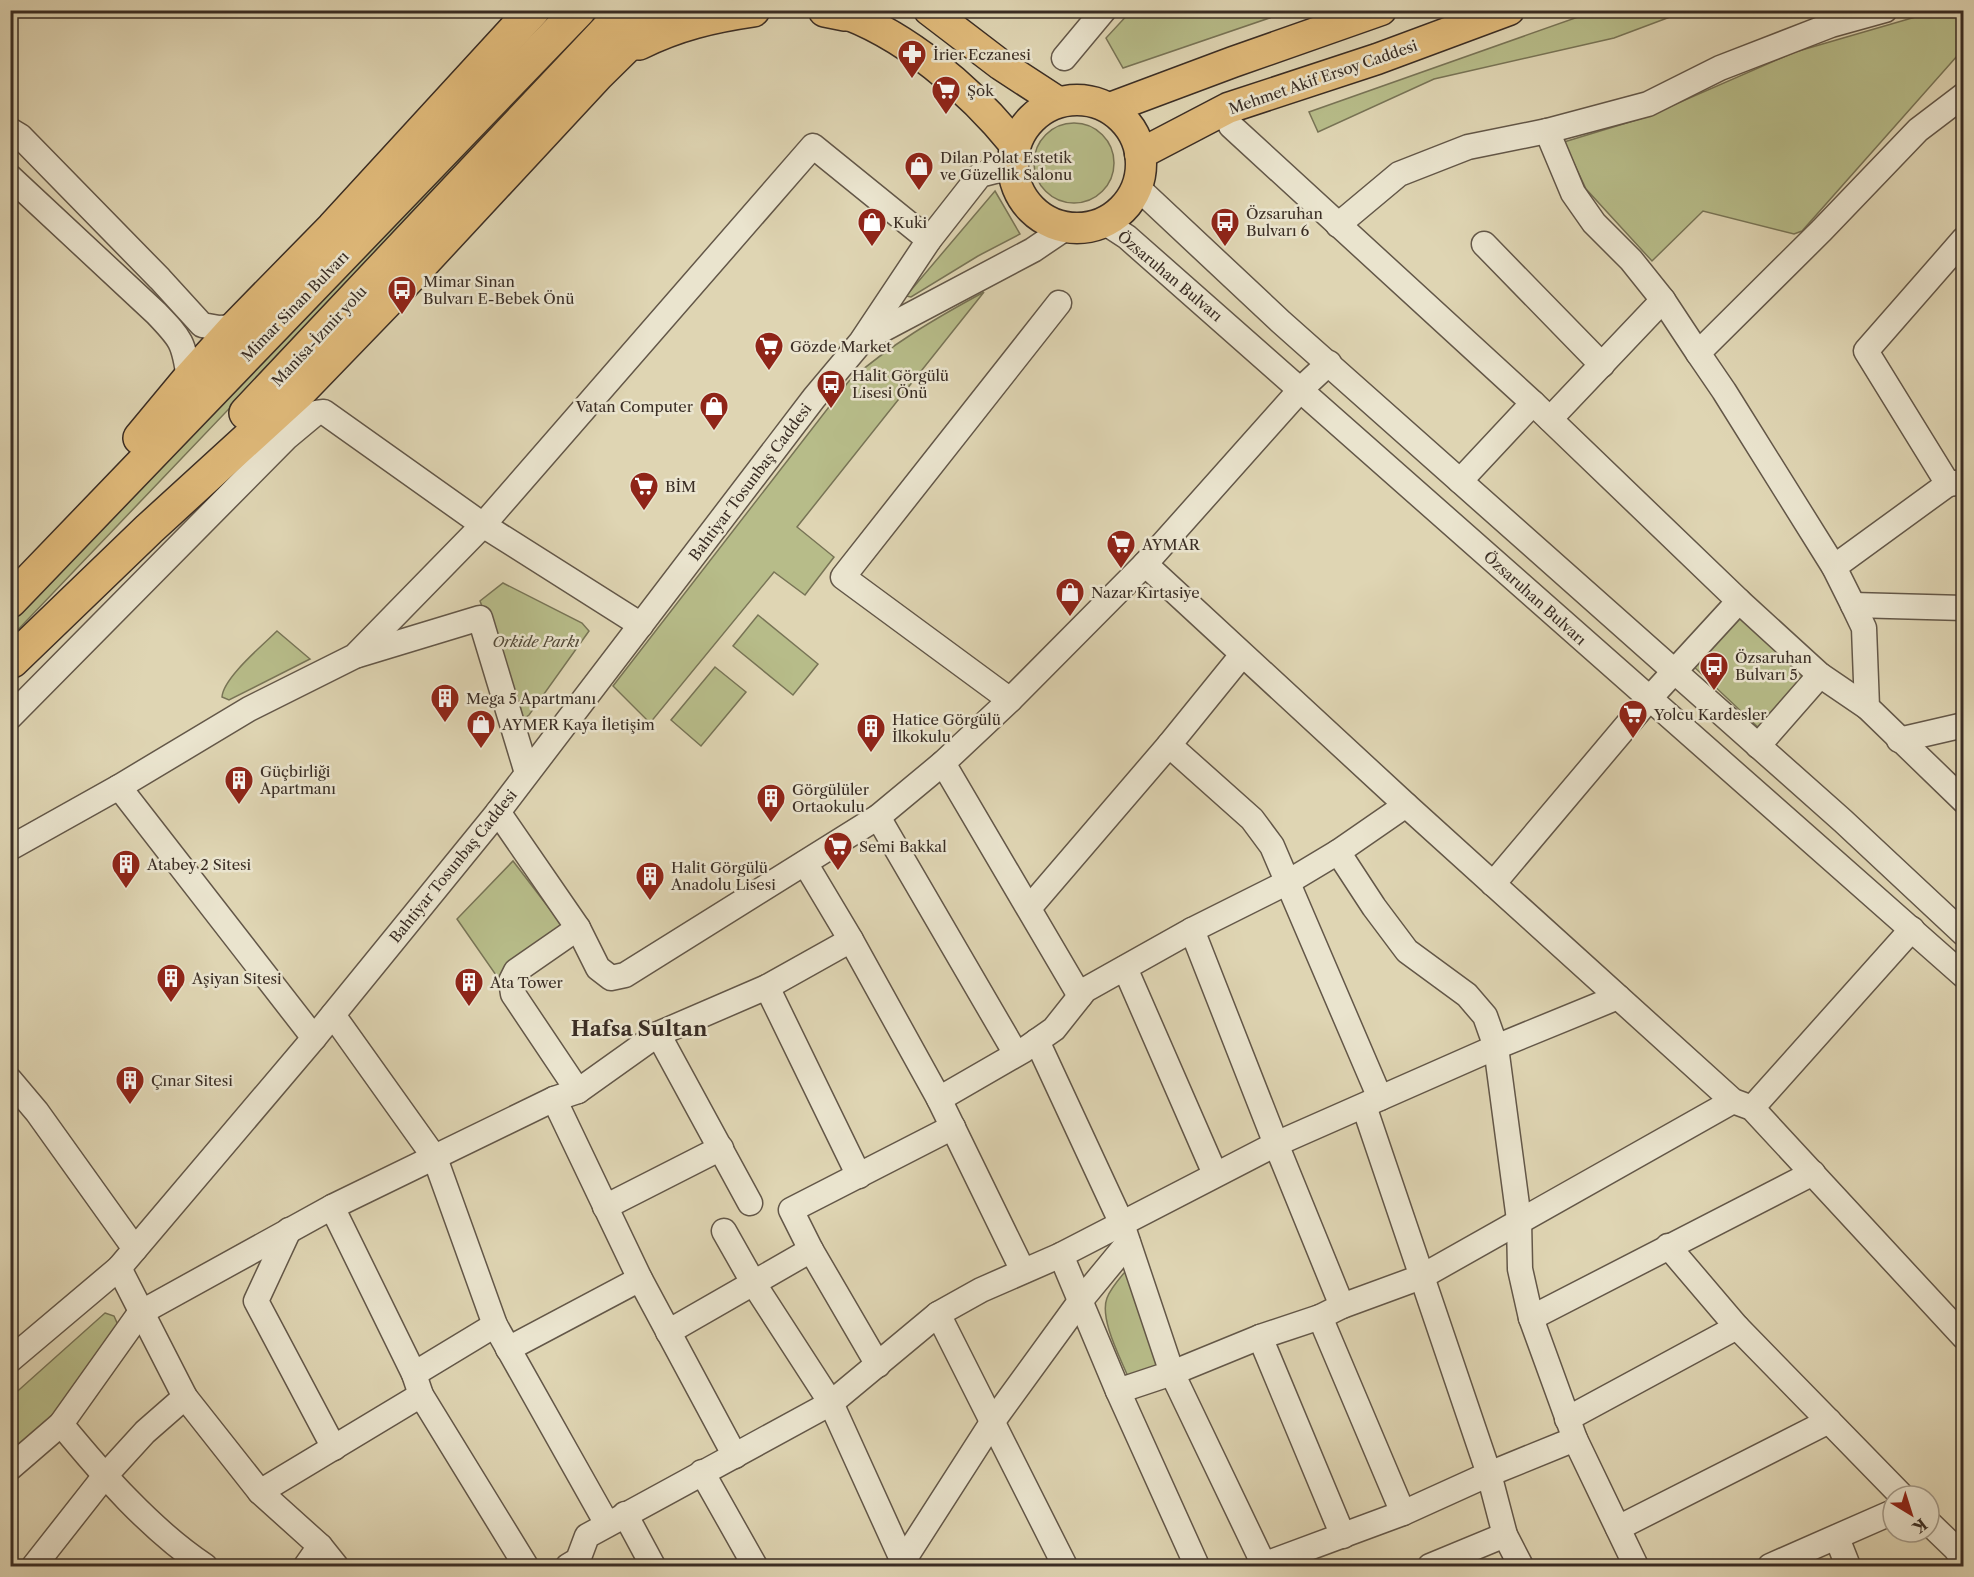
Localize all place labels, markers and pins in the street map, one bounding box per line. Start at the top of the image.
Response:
pharmacy icon: İrier Eczanesi [896,38,928,80]
place label: İrier Eczanesi [933,45,1031,64]
supermarket icon: Şok [930,74,962,116]
place label: Şok [967,81,995,100]
place label: Dilan Polat Estetik ve Güzellik Salonu [939,148,1073,184]
shop icon: Dilan Polat Estetik ve Güzellik Salonu [903,150,935,192]
place label: Özsaruhan Bulvarı 6 [1246,204,1324,240]
shop icon: Kuki [856,206,888,248]
bus stop icon: Özsaruhan Bulvarı 6 [1209,206,1241,248]
place label: Kuki [893,213,928,232]
place label: Mimar Sinan Bulvarı E-Bebek Önü [423,272,574,308]
bus stop icon: Mimar Sinan Bulvarı E-Bebek Önü [386,274,418,316]
supermarket icon: Gözde Market [753,330,785,372]
place label: Gözde Market [790,337,892,356]
place label: Halit Görgülü Lisesi Önü [852,366,949,402]
bus stop icon: Halit Görgülü Lisesi Önü [815,368,847,410]
shop icon: Vatan Computer [698,390,730,432]
place label: Vatan Computer [575,397,694,416]
supermarket icon: BİM [628,470,660,512]
place label: BİM [665,477,696,496]
supermarket icon: AYMAR [1105,528,1137,570]
place label: AYMAR [1141,535,1201,554]
shop icon: Nazar Kırtasiye [1054,576,1086,618]
place label: Nazar Kırtasiye [1091,583,1200,602]
place label: Özsaruhan Bulvarı 5 [1735,648,1813,684]
bus stop icon: Özsaruhan Bulvarı 5 [1698,650,1730,692]
building icon: Mega 5 Apartmanı [429,682,461,724]
place label: Mega 5 Apartmanı [466,689,596,708]
supermarket icon: Yolcu Kardesler [1617,698,1649,740]
place label: Yolcu Kardesler [1653,705,1767,724]
shop icon: AYMER Kaya İletişim [465,708,497,750]
place label: Hatice Görgülü İlkokulu [892,710,1001,746]
building icon: Hatice Görgülü İlkokulu [855,712,887,754]
place label: AYMER Kaya İletişim [501,715,655,734]
place label: Güçbirliği Apartmanı [259,762,336,798]
building icon: Güçbirliği Apartmanı [223,764,255,806]
place label: Görgülüler Ortaokulu [792,780,870,816]
building icon: Görgülüler Ortaokulu [755,782,787,824]
supermarket icon: Semi Bakkal [822,830,854,872]
place label: Semi Bakkal [859,837,947,856]
building icon: Atabey 2 Sitesi [110,848,142,890]
place label: Atabey 2 Sitesi [146,855,252,874]
place label: Halit Görgülü Anadolu Lisesi [670,858,776,894]
building icon: Halit Görgülü Anadolu Lisesi [634,860,666,902]
building icon: Aşiyan Sitesi [155,962,187,1004]
building icon: Ata Tower [453,966,485,1008]
place label: Aşiyan Sitesi [191,969,282,988]
place label: Ata Tower [489,973,564,992]
building icon: Çınar Sitesi [114,1064,146,1106]
place label: Çınar Sitesi [151,1071,233,1090]

